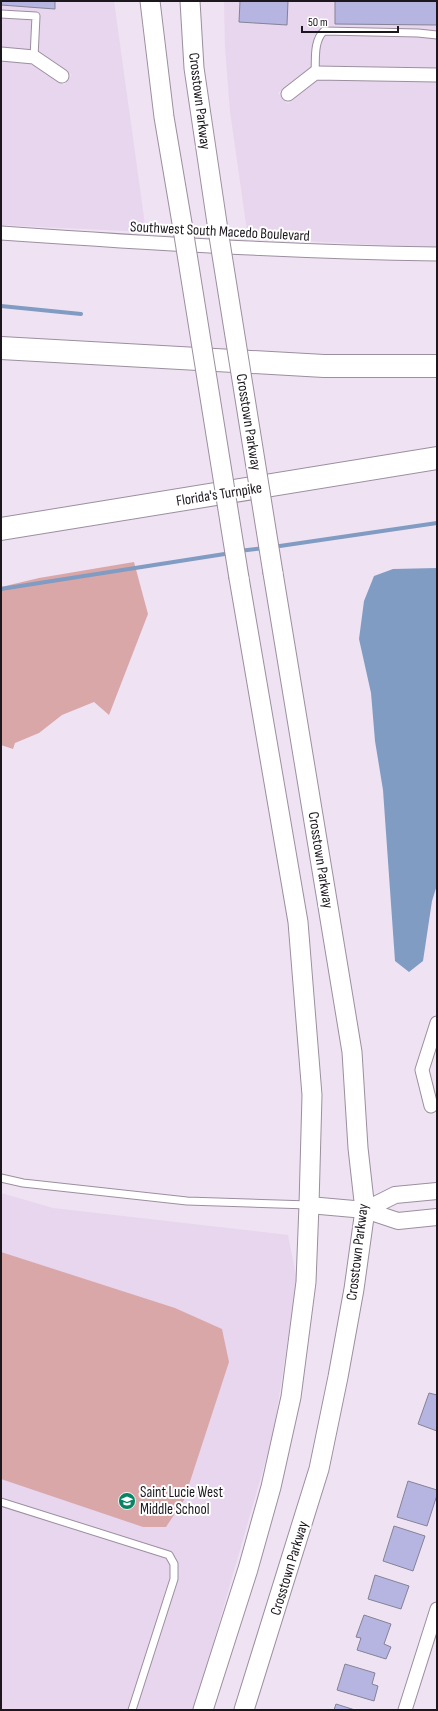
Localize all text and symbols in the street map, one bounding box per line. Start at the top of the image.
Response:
scale bar [302,8,398,34]
text: 50 m [308,15,328,30]
street label: Crosstown Parkway [184,51,215,151]
street label: Southwest South Macedo Boulevard [130,217,310,246]
street label: Crosstown Parkway [231,372,266,472]
street label: Florida's Turnpike [175,478,263,511]
street label: Crosstown Parkway [303,810,338,910]
street label: Crosstown Parkway [342,1202,373,1302]
place label: Saint Lucie West Middle School [140,1483,223,1519]
school or university icon: Saint Lucie West Middle School [117,1491,137,1511]
street label: Crosstown Parkway [266,1518,313,1618]

